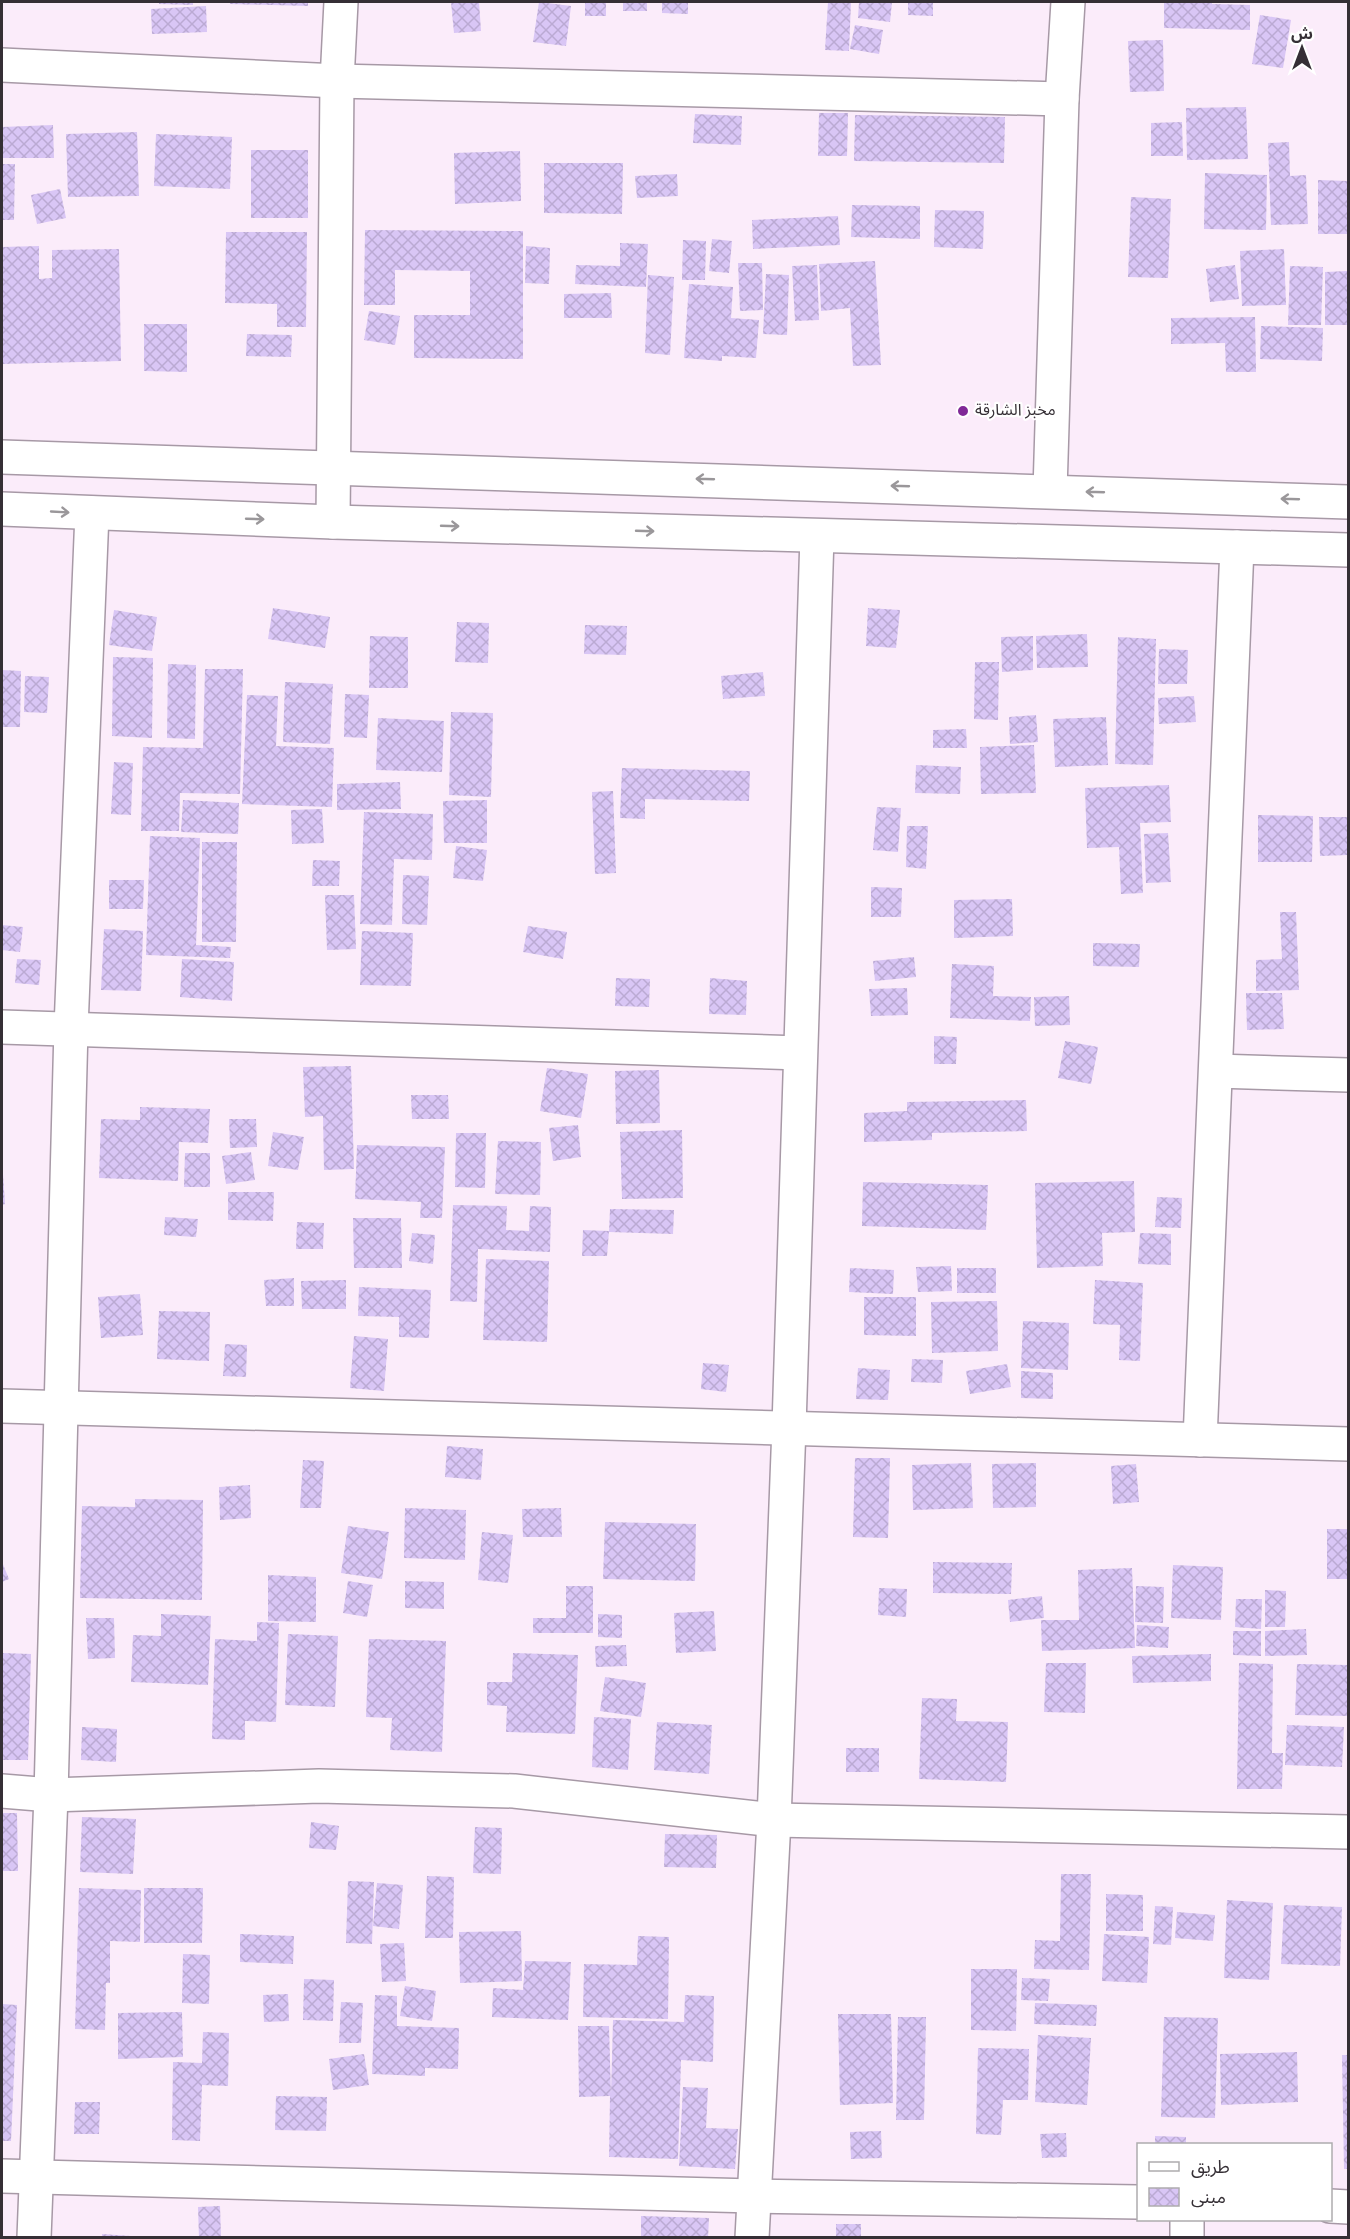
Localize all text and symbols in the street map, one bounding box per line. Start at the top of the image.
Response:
north arrow [1272,18,1332,78]
text: ش [1291,25,1313,45]
place label: مخبز الشارقة [975,401,1056,421]
marker: مخبز الشارقة [956,404,970,418]
one-way arrow [696,473,716,484]
one-way arrow [891,480,911,491]
one-way arrow [1086,487,1106,498]
one-way arrow [1281,494,1301,505]
one-way arrow [49,506,69,517]
one-way arrow [244,514,264,525]
one-way arrow [439,520,459,531]
one-way arrow [634,525,654,537]
legend [1137,2143,1332,2221]
text: طريق [1191,2157,1230,2180]
text: مبنى [1191,2187,1226,2210]

